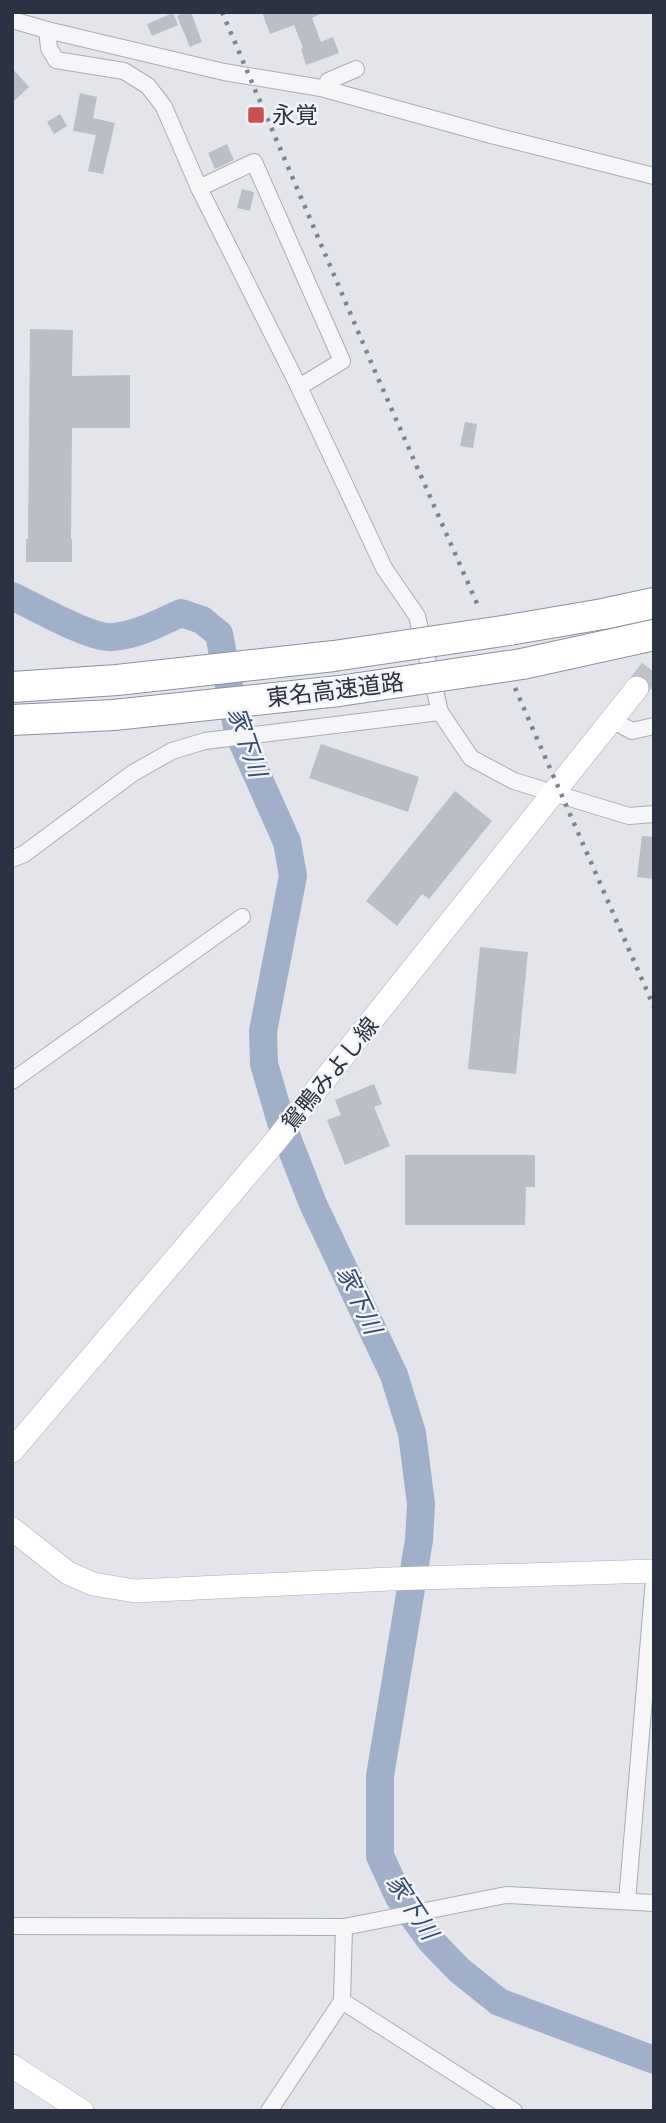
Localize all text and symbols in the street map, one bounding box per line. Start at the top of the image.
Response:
place label: 永覚 [272,100,318,128]
marker: 永覚 [246,105,266,125]
street label: 東名高速道路 [265,667,405,711]
water label: 家下川 [223,703,275,783]
street label: 鴛鴨みよし線 [275,1011,384,1136]
water label: 家下川 [332,1261,390,1341]
water label: 家下川 [381,1868,447,1947]

